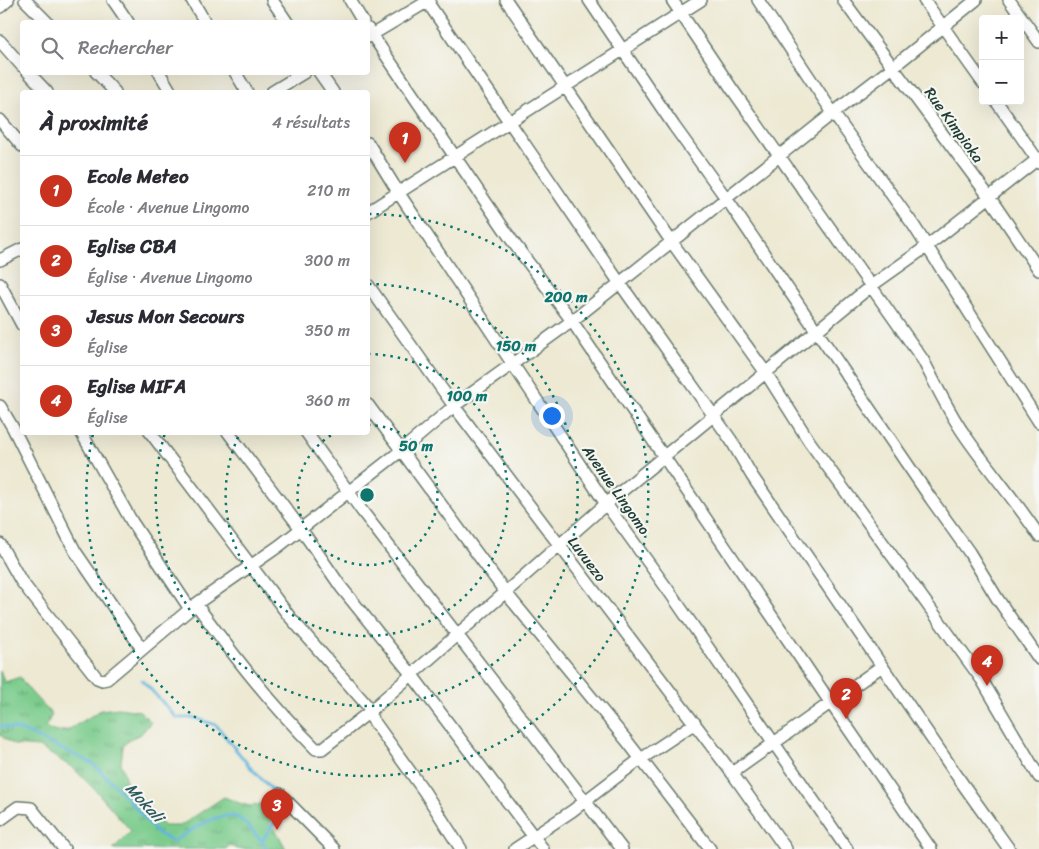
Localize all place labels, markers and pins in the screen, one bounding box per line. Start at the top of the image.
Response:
pin: 1 [389,122,421,163]
centre of rings [358,486,376,504]
pin: 4 [971,645,1003,686]
pin: 2 [830,678,862,719]
pin: 3 [261,789,293,830]

